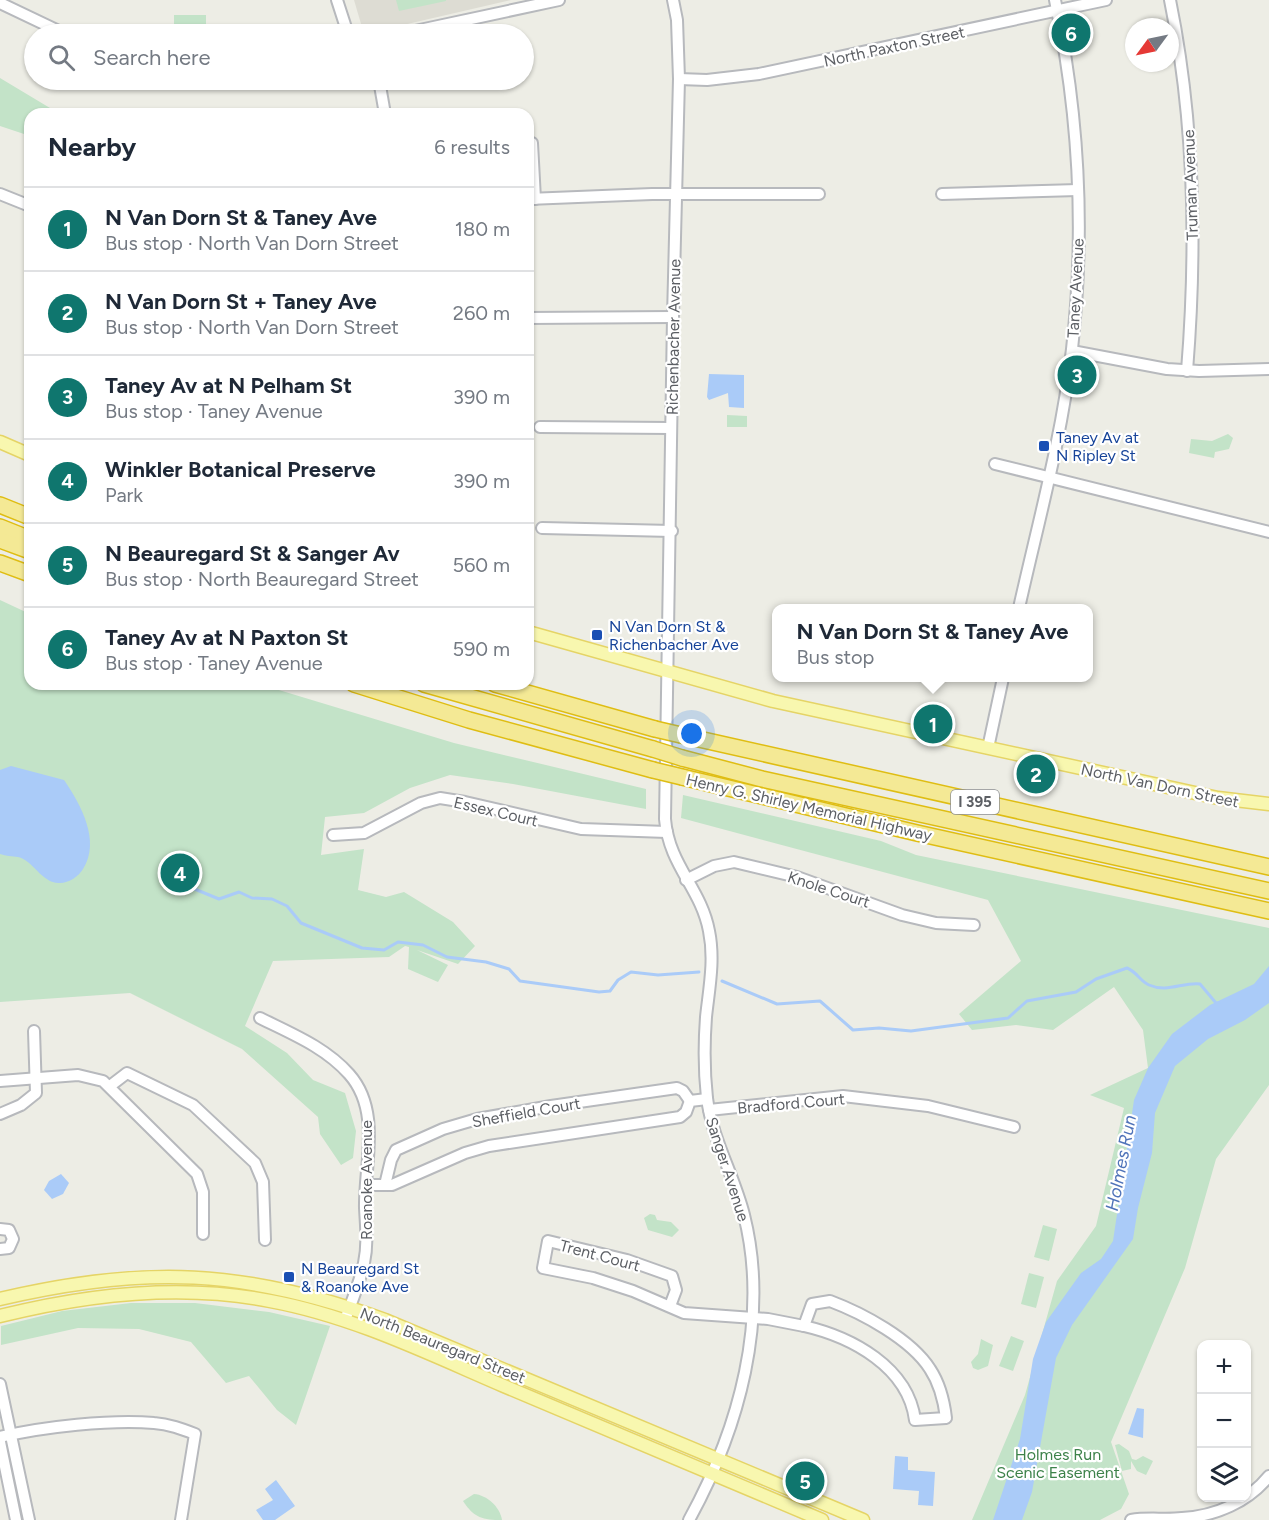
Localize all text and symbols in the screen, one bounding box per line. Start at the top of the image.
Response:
pin: 6 [1052,10,1090,56]
north arrow [1125,18,1179,72]
street label: North Paxton Street [822,22,966,71]
search box [24,24,534,90]
icon: search [45,41,78,74]
text: Search here [93,44,211,71]
street label: Truman Avenue [1179,129,1202,241]
text: Nearby [48,131,136,163]
text: 6 results [434,135,510,159]
text: N Van Dorn St & Taney Ave [105,204,377,231]
text: 1 [63,217,72,241]
text: 180 m [455,217,510,241]
text: Bus stop · North Van Dorn Street [105,231,399,255]
street label: Taney Avenue [1063,237,1088,338]
street label: Richenbacher Avenue [663,258,684,415]
text: N Van Dorn St + Taney Ave [105,288,377,315]
text: 2 [62,301,73,325]
text: 260 m [453,301,510,325]
text: Bus stop · North Van Dorn Street [105,315,399,339]
pin: 3 [1058,352,1096,398]
text: Taney Av at N Pelham St [105,372,352,399]
text: 3 [62,385,73,409]
text: 390 m [453,385,510,409]
text: Bus stop · Taney Avenue [105,399,323,423]
place label: Taney Av at N Ripley St [1056,428,1139,465]
marker: Taney Av at N Ripley St [1037,439,1051,453]
text: Winkler Botanical Preserve [105,456,376,483]
text: 4 [61,469,74,493]
text: 390 m [453,469,510,493]
text: Park [105,483,143,507]
text: N Beauregard St & Sanger Av [105,540,400,567]
text: 5 [62,553,73,577]
text: 560 m [452,553,510,577]
text: Bus stop · North Beauregard Street [105,567,419,591]
popup [772,604,1093,682]
place label: N Van Dorn St & Richenbacher Ave [609,617,739,654]
text: N Van Dorn St & Taney Ave [797,618,1068,645]
text: Taney Av at N Paxton St [105,624,348,651]
marker: N Van Dorn St & Richenbacher Ave [590,628,604,642]
text: 6 [62,637,73,661]
text: 590 m [452,637,510,661]
text: Bus stop [797,645,874,669]
text: Bus stop · Taney Avenue [105,651,323,675]
pin: 1 [914,702,952,746]
your location [677,719,706,748]
pin: 2 [1016,752,1056,796]
street label: North Van Dorn Street [1079,759,1241,812]
street label: Henry G. Shirley Memorial Highway [684,770,934,845]
road number: I 395 [951,790,999,814]
street label: Essex Court [452,793,540,830]
pin: 4 [160,850,200,896]
street label: Knole Court [785,867,872,912]
street label: Bradford Court [737,1089,846,1118]
street label: Sheffield Court [470,1094,582,1131]
water label: Holmes Run [1101,1113,1141,1213]
street label: Sanger Avenue [702,1115,753,1224]
street label: Roanoke Avenue [357,1120,376,1240]
street label: Trent Court [558,1236,642,1275]
place label: N Beauregard St & Roanoke Ave [301,1259,419,1296]
marker: N Beauregard St & Roanoke Ave [282,1270,296,1284]
street label: North Beauregard Street [357,1304,528,1387]
map controls [1197,1340,1251,1502]
button: + [1197,1340,1251,1394]
button: − [1197,1394,1251,1448]
park label: Holmes Run Scenic Easement [996,1445,1120,1482]
button: layers [1197,1448,1251,1502]
pin: 5 [786,1458,824,1504]

